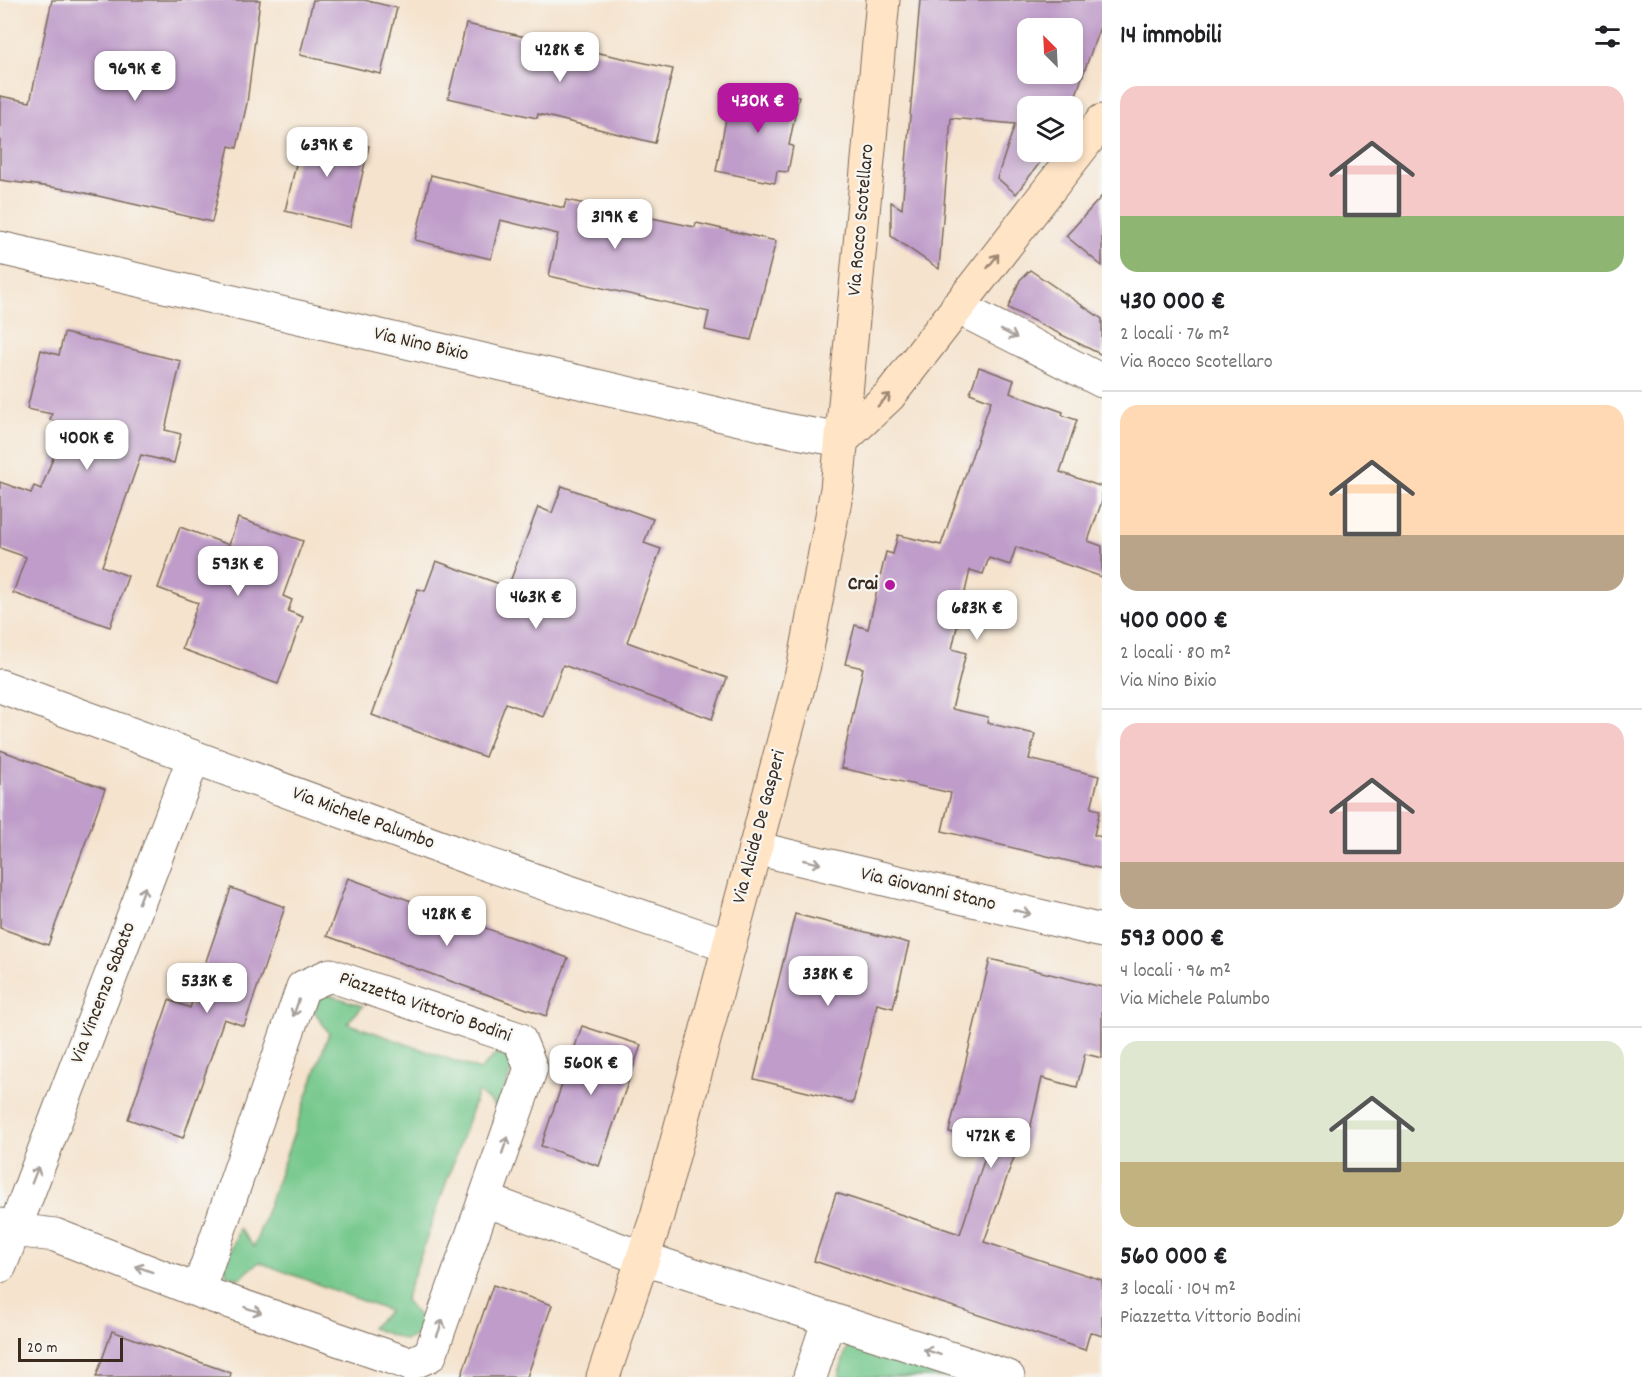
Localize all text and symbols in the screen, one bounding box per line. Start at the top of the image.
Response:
north arrow [1017,18,1083,84]
map controls [1017,18,1083,162]
text: 14 immobili [1120,18,1221,55]
icon: filters [1591,20,1624,53]
pin: 428K € [511,32,609,83]
text: 428K € [535,37,585,65]
pin: 969K € [86,51,184,102]
text: 969K € [108,56,162,84]
pin: 430K € [709,83,807,134]
text: 430K € [731,88,785,116]
button: layers [1017,96,1083,162]
icon: home [1318,125,1426,233]
pin: 639K € [278,127,376,178]
text: 639K € [301,132,353,160]
street label: Via Rocco Scotellaro [841,143,883,297]
pin: 319K € [566,199,664,250]
text: 319K € [591,204,639,232]
one-way arrow [986,253,999,269]
text: 430 000 € [1120,284,1225,321]
street label: Via Nino Bixio [371,320,471,370]
text: 2 locali · 76 m² [1120,321,1230,349]
one-way arrow [1000,328,1018,340]
text: Via Rocco Scotellaro [1120,349,1273,377]
one-way arrow [877,392,892,407]
pin: 400K € [38,420,136,471]
text: 400K € [59,425,115,453]
icon: home [1318,444,1426,552]
pin: 593K € [189,546,287,597]
text: 593K € [212,551,264,579]
place label: Crai [848,571,878,599]
marker: Crai [883,578,897,592]
pin: 463K € [487,579,585,630]
text: 463K € [510,584,562,612]
pin: 683K € [928,590,1026,641]
text: 683K € [951,595,1003,623]
text: 400 000 € [1120,603,1228,640]
text: 2 locali · 80 m² [1120,640,1231,668]
text: Via Nino Bixio [1120,668,1217,696]
street label: Via Alcide De Gasperi [726,747,794,907]
icon: home [1318,762,1426,870]
street label: Via Michele Palumbo [288,780,438,858]
one-way arrow [802,856,821,868]
street label: Via Giovanni Stano [858,861,999,919]
one-way arrow [137,886,148,905]
pin: 428K € [398,896,496,947]
text: 428K € [422,901,472,929]
one-way arrow [1012,906,1031,918]
street label: Via Vincenzo Sabato [64,918,144,1068]
text: 593 000 € [1120,921,1224,958]
pin: 338K € [779,956,877,1007]
text: 4 locali · 96 m² [1120,958,1231,986]
text: 338K € [803,961,853,989]
pin: 533K € [158,963,256,1014]
street label: Piazzetta Vittorio Bodini [335,965,515,1051]
text: 533K € [181,968,233,996]
text: Via Michele Palumbo [1120,986,1270,1014]
one-way arrow [290,998,301,1017]
pin: 560K € [542,1045,640,1096]
text: 560K € [564,1050,618,1078]
icon: home [1318,1080,1426,1188]
pin: 472K € [942,1118,1040,1169]
text: 472K € [966,1123,1016,1151]
one-way arrow [500,1136,511,1154]
one-way arrow [30,1166,41,1185]
text: 560 000 € [1120,1239,1228,1276]
one-way arrow [135,1263,153,1274]
text: 3 locali · 104 m² [1120,1276,1236,1304]
text: Piazzetta Vittorio Bodini [1120,1304,1301,1332]
one-way arrow [244,1305,262,1316]
one-way arrow [435,1319,446,1338]
scale bar [18,1335,123,1362]
text: 20 m [27,1337,57,1360]
one-way arrow [923,1346,942,1357]

